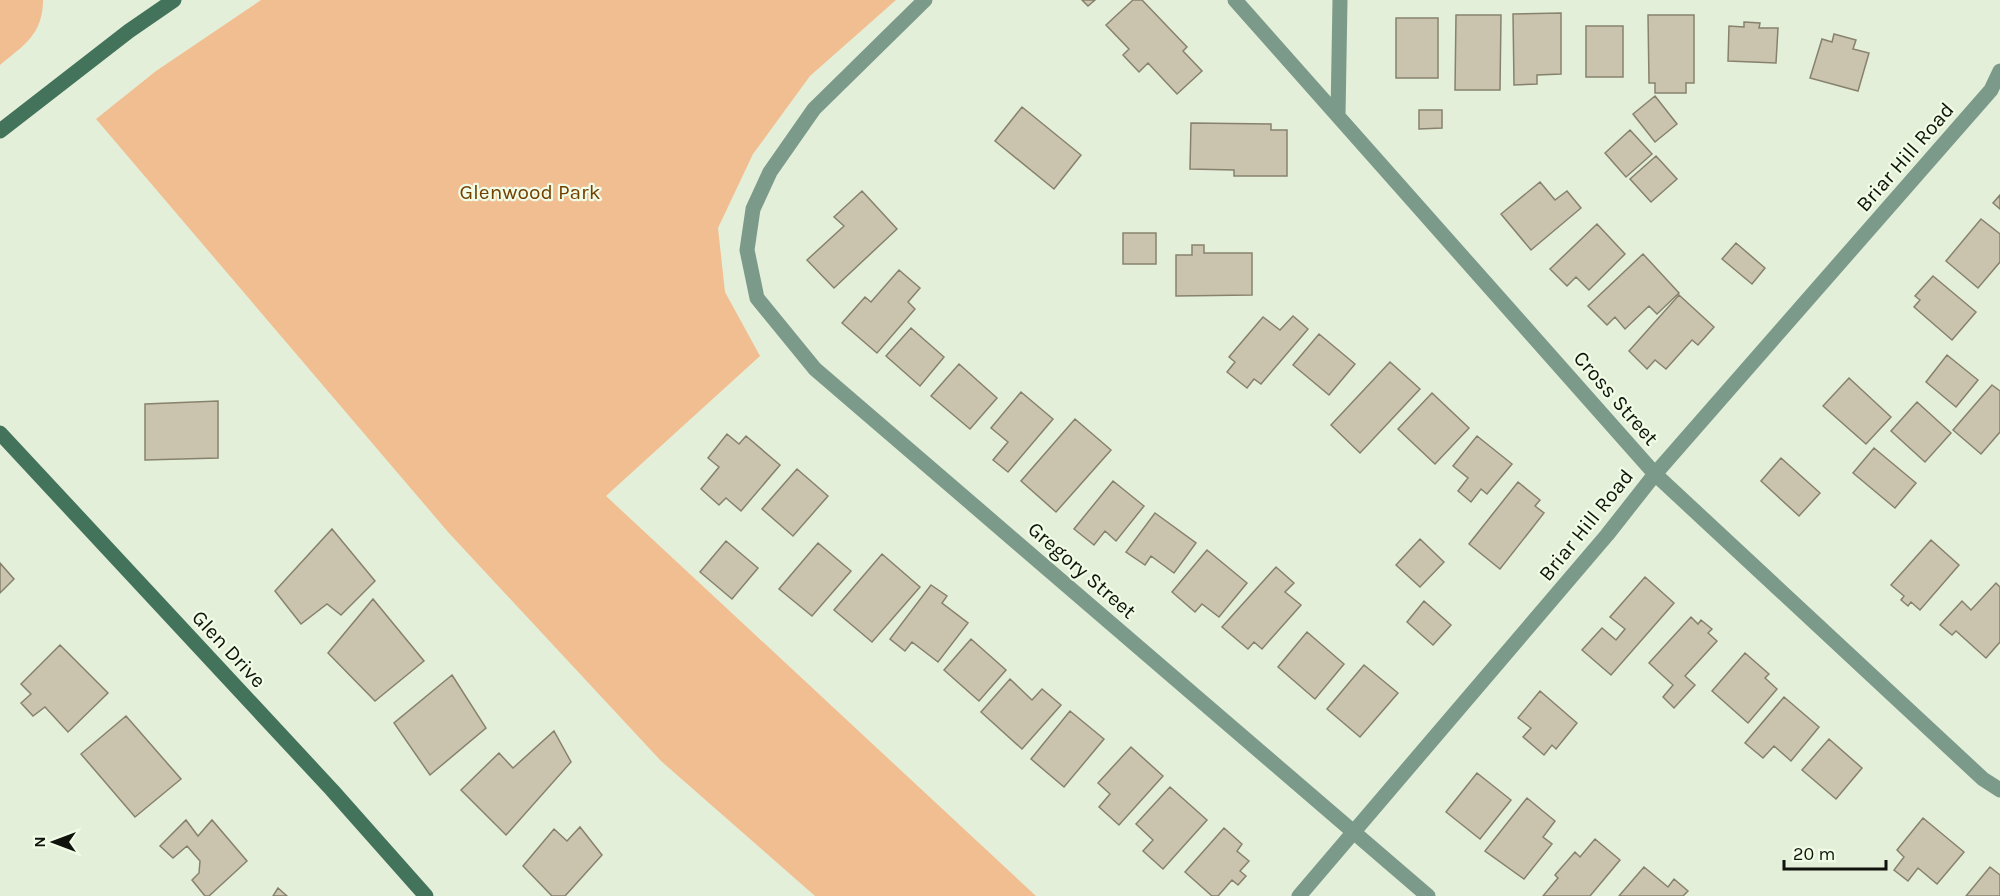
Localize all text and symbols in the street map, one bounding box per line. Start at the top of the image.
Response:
street label: Briar Hill Road [1851,98,1959,216]
park label: Glenwood Park [459,180,601,204]
street label: Cross Street [1569,346,1663,450]
street label: Briar Hill Road [1534,464,1638,586]
street label: Gregory Street [1023,517,1141,623]
street label: Glen Drive [187,605,271,693]
north arrow [24,812,84,872]
scale bar [1784,833,1886,871]
text: N [30,836,49,848]
text: 20 m [1793,843,1835,865]

